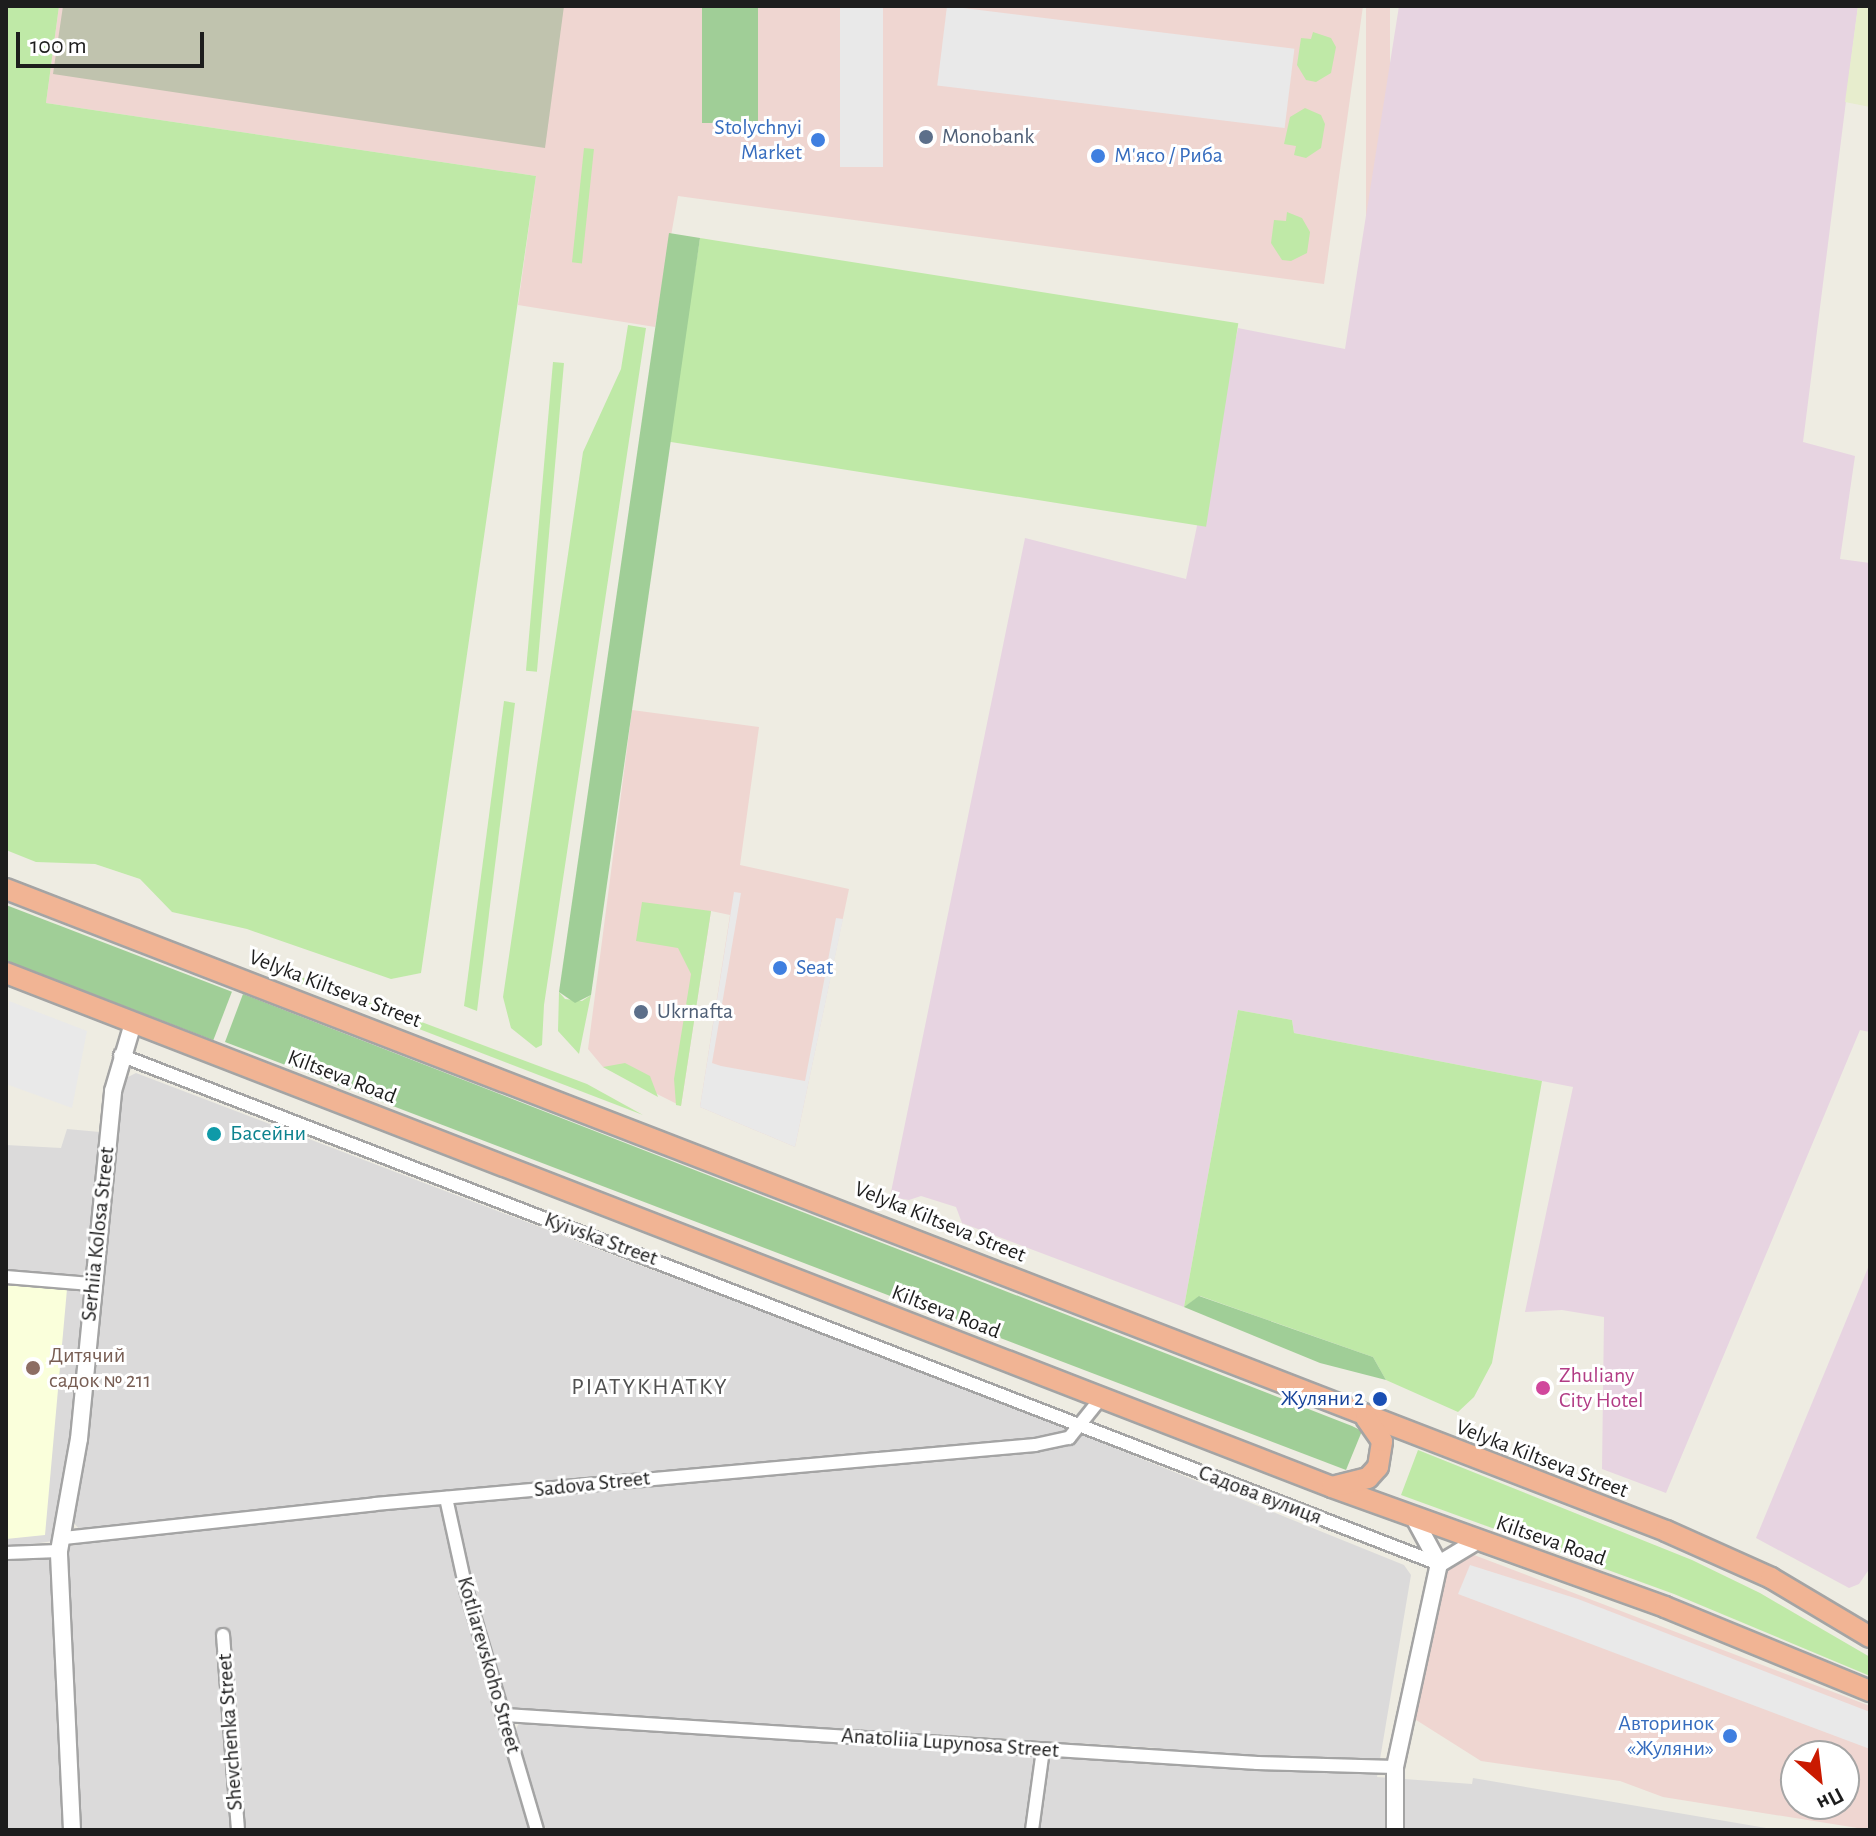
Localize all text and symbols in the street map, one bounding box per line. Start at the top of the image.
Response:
scale bar [20,16,208,66]
text: 100 m [30,34,87,58]
place label: Stolychnyi Market [714,114,802,166]
place label: Monobank [942,124,1034,150]
marker: Monobank [917,128,935,146]
marker: Stolychnyi Market [809,131,827,149]
place label: М'ясо / Риба [1114,143,1223,169]
marker: М'ясо / Риба [1089,147,1107,165]
street label: Velyka Kiltseva Street [245,944,425,1034]
place label: Seat [796,955,833,981]
marker: Seat [771,959,789,977]
place label: Ukrnafta [657,999,733,1025]
marker: Ukrnafta [632,1003,650,1021]
street label: Kiltseva Road [284,1044,400,1110]
place label: Басейни [230,1121,306,1147]
marker: Басейни [205,1125,223,1143]
street label: Serhiia Kolosa Street [76,1145,120,1323]
street label: Velyka Kiltseva Street [850,1176,1030,1268]
street label: Kyivska Street [541,1206,661,1272]
street label: Kiltseva Road [888,1279,1004,1345]
place label: Дитячий садок № 211 [49,1342,151,1394]
marker: Дитячий садок № 211 [24,1359,42,1377]
place label: Zhuliany City Hotel [1559,1362,1644,1414]
district label: PIATYKHATKY [571,1374,729,1402]
marker: Zhuliany City Hotel [1534,1379,1552,1397]
place label: Жуляни 2 [1281,1386,1364,1412]
marker: Жуляни 2 [1371,1390,1389,1408]
street label: Velyka Kiltseva Street [1452,1414,1632,1504]
street label: Садова вулиця [1194,1459,1326,1531]
street label: Sadova Street [533,1465,651,1503]
street label: Kiltseva Road [1493,1510,1609,1572]
street label: Kotliarevskoho Street [451,1573,527,1757]
street label: Shevchenka Street [211,1653,249,1811]
place label: Авторинок «Жуляни» [1618,1710,1714,1762]
street label: Anatoliia Lupynosa Street [840,1722,1060,1764]
marker: Авторинок «Жуляни» [1721,1727,1739,1745]
north arrow [1780,1740,1860,1820]
text: Пн [1813,1783,1847,1815]

